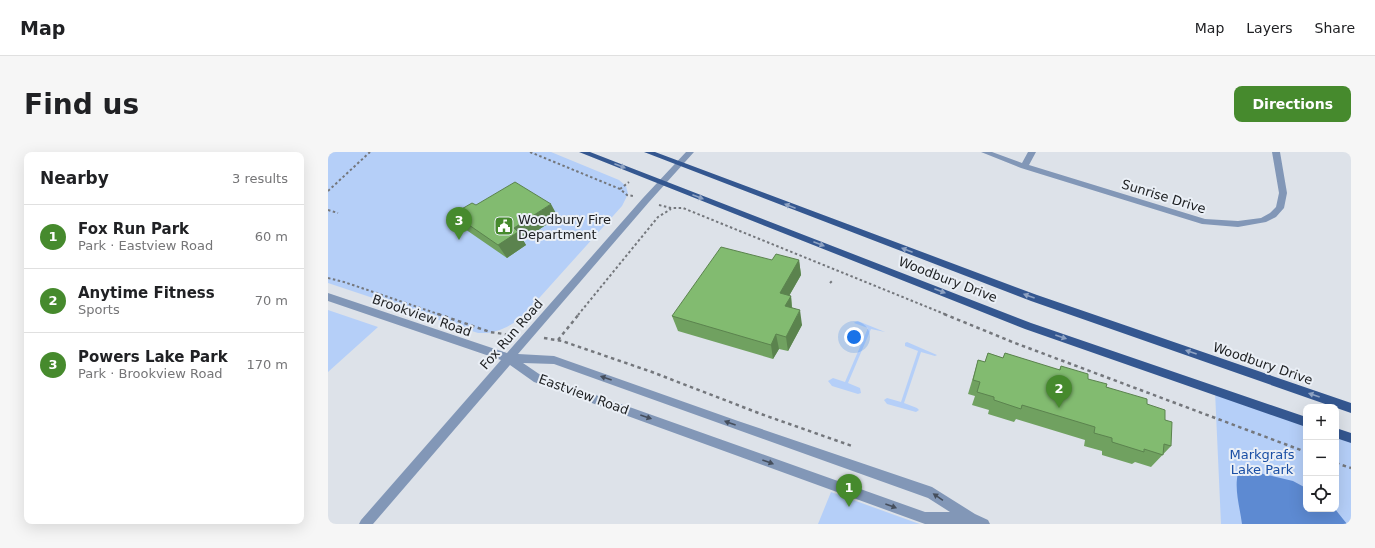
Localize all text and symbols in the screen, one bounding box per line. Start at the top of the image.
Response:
text: Map [20,17,65,39]
text: Map [1195,20,1224,36]
text: Layers [1246,20,1293,36]
text: Share [1315,20,1355,36]
button: Directions [1234,86,1351,122]
text: Find us [24,88,139,121]
one-way arrow [614,164,626,170]
text: Nearby [40,168,109,188]
text: 3 results [232,171,288,186]
street label: Sunrise Drive [1120,177,1208,216]
one-way arrow [692,194,704,200]
one-way arrow [783,202,795,208]
pin: 3 [446,207,472,240]
place label: Woodbury Fire Department [518,212,611,242]
public building icon: Woodbury Fire Department [493,215,515,237]
text: Fox Run Park [78,220,189,238]
text: 1 [48,229,58,244]
text: 60 m [255,229,288,244]
text: Park · Eastview Road [78,238,213,253]
one-way arrow [813,241,824,247]
one-way arrow [901,247,913,253]
street label: Woodbury Drive [896,254,999,305]
text: Anytime Fitness [78,284,215,302]
one-way arrow [934,289,946,295]
street label: Brookview Road [370,291,473,340]
one-way arrow [1023,292,1035,298]
text: 2 [48,293,58,308]
text: 70 m [255,293,288,308]
street label: Fox Run Road [477,296,546,372]
text: Sports [78,302,120,317]
your location [844,327,864,347]
one-way arrow [1056,335,1068,341]
street label: Woodbury Drive [1211,339,1315,388]
text: Powers Lake Park [78,348,228,366]
one-way arrow [1185,349,1197,355]
text: 3 [48,357,58,372]
text: 170 m [246,357,288,372]
text: Park · Brookview Road [78,366,223,381]
street label: Eastview Road [537,371,631,418]
one-way arrow [600,375,612,381]
pin: 2 [1046,375,1072,408]
one-way arrow [1308,392,1320,398]
map controls [1303,404,1339,512]
button: + [1303,404,1339,440]
one-way arrow [641,414,653,420]
one-way arrow [723,419,735,425]
button: − [1303,440,1339,476]
park label: Markgrafs Lake Park [1230,447,1295,477]
one-way arrow [763,459,775,465]
pin: 1 [836,474,862,507]
button: locate [1303,476,1339,512]
one-way arrow [933,493,944,501]
one-way arrow [885,503,897,509]

